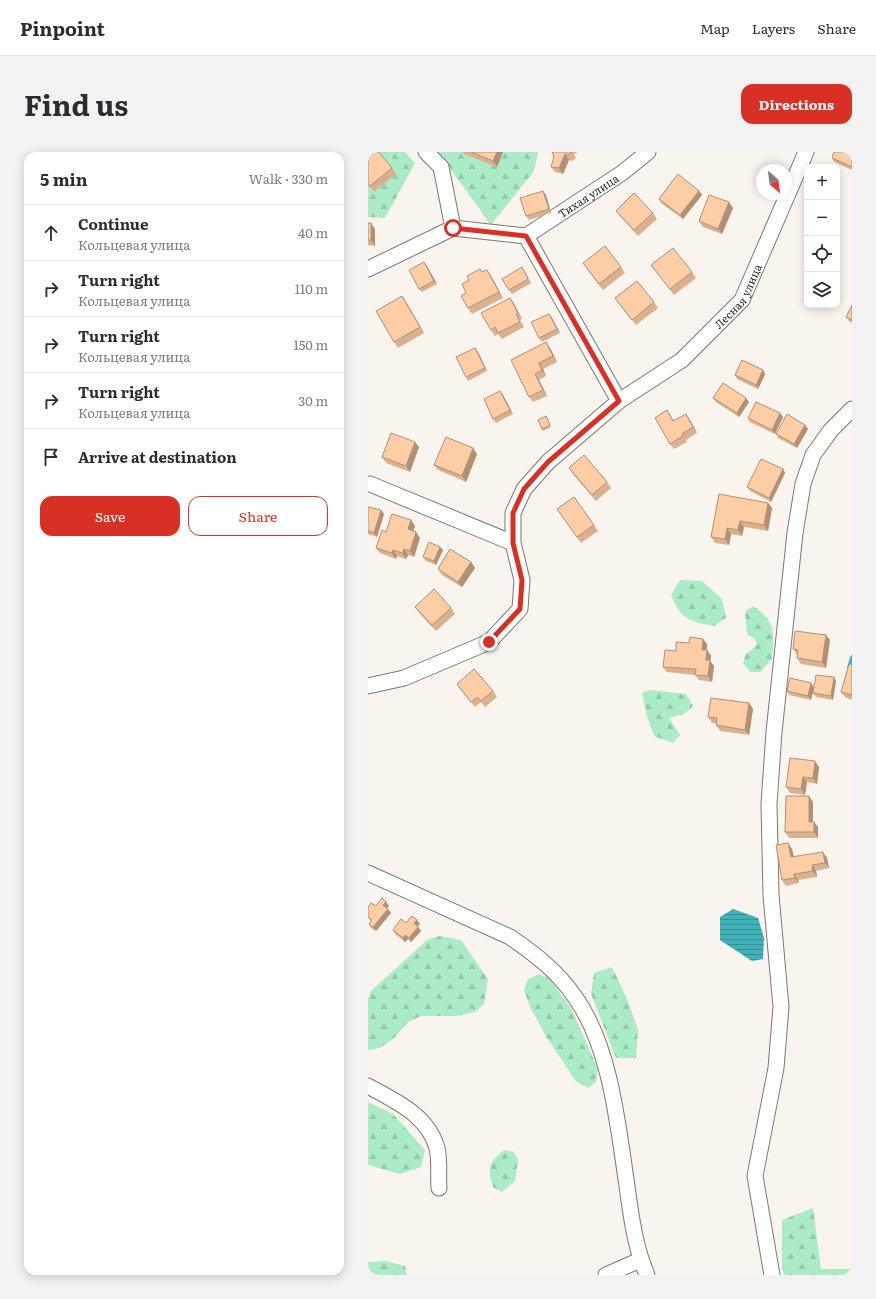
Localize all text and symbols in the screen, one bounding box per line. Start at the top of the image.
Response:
text: Pinpoint [20,14,105,42]
text: Map [700,18,730,38]
text: Layers [752,18,795,38]
text: Share [817,18,856,38]
text: Find us [24,83,128,125]
button: Directions [741,84,852,124]
north arrow [756,164,792,200]
map controls [804,164,840,308]
button: + [804,164,840,200]
text: 5 min [40,166,88,191]
text: Walk · 330 m [249,169,328,188]
street label: Тихая улица [554,169,622,221]
button: − [804,200,840,236]
text: Continue [78,212,148,235]
route start [444,219,462,237]
icon: ahead [40,222,62,244]
text: 40 m [298,223,328,242]
text: Кольцевая улица [78,235,190,254]
button: locate [804,236,840,272]
street label: Лесная улица [710,261,765,332]
text: Turn right [78,268,160,291]
button: layers [804,272,840,308]
icon: right [40,278,62,300]
text: 110 m [295,279,328,298]
text: Кольцевая улица [78,291,190,310]
text: Turn right [78,324,160,347]
icon: right [40,334,62,356]
text: 150 m [293,335,328,354]
text: Кольцевая улица [78,347,190,366]
text: Turn right [78,380,160,403]
icon: right [40,390,62,412]
text: 30 m [298,391,328,410]
text: Кольцевая улица [78,403,190,422]
text: Arrive at destination [78,445,237,468]
icon: arrive [40,446,62,468]
button: Save [40,496,180,536]
button: Share [188,496,328,536]
route end [480,633,498,651]

